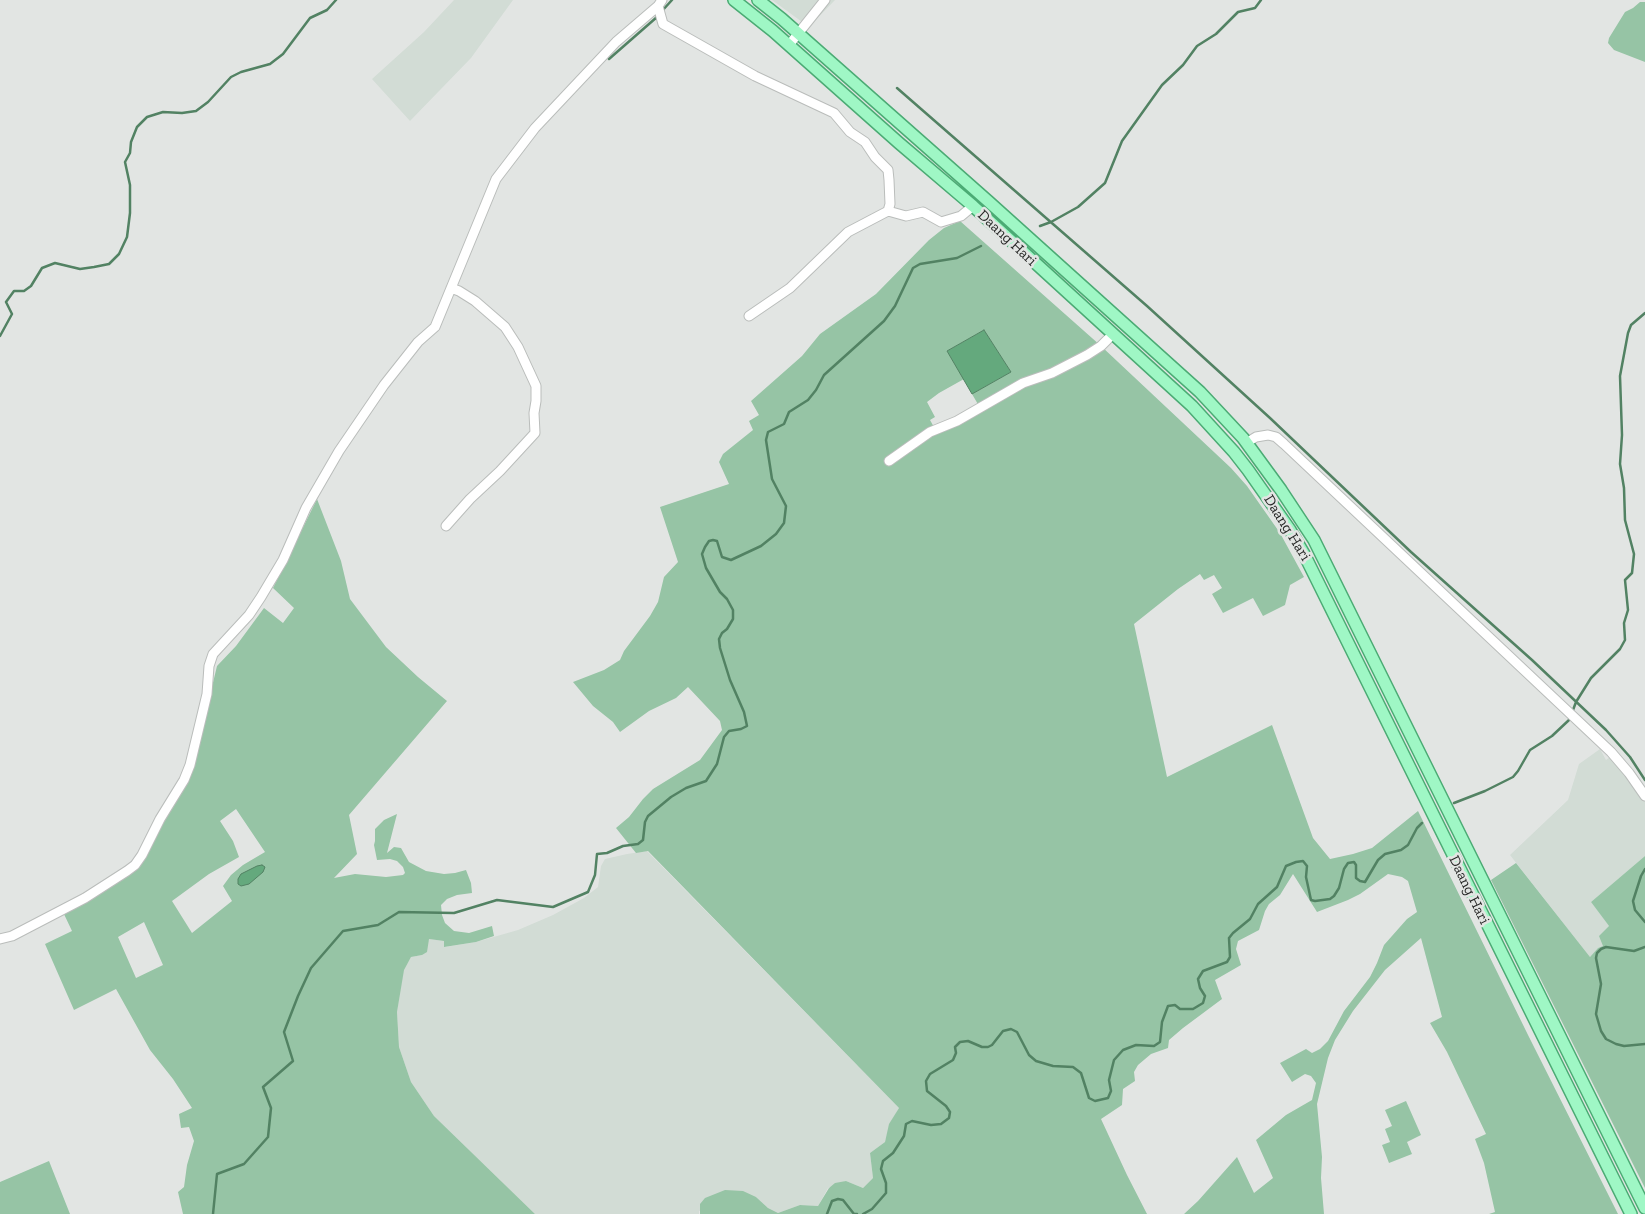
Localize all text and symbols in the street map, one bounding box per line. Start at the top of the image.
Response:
street label: Daang Hari [974,206,1040,270]
street label: Daang Hari [1260,492,1314,564]
street label: Daang Hari [1445,853,1493,927]

